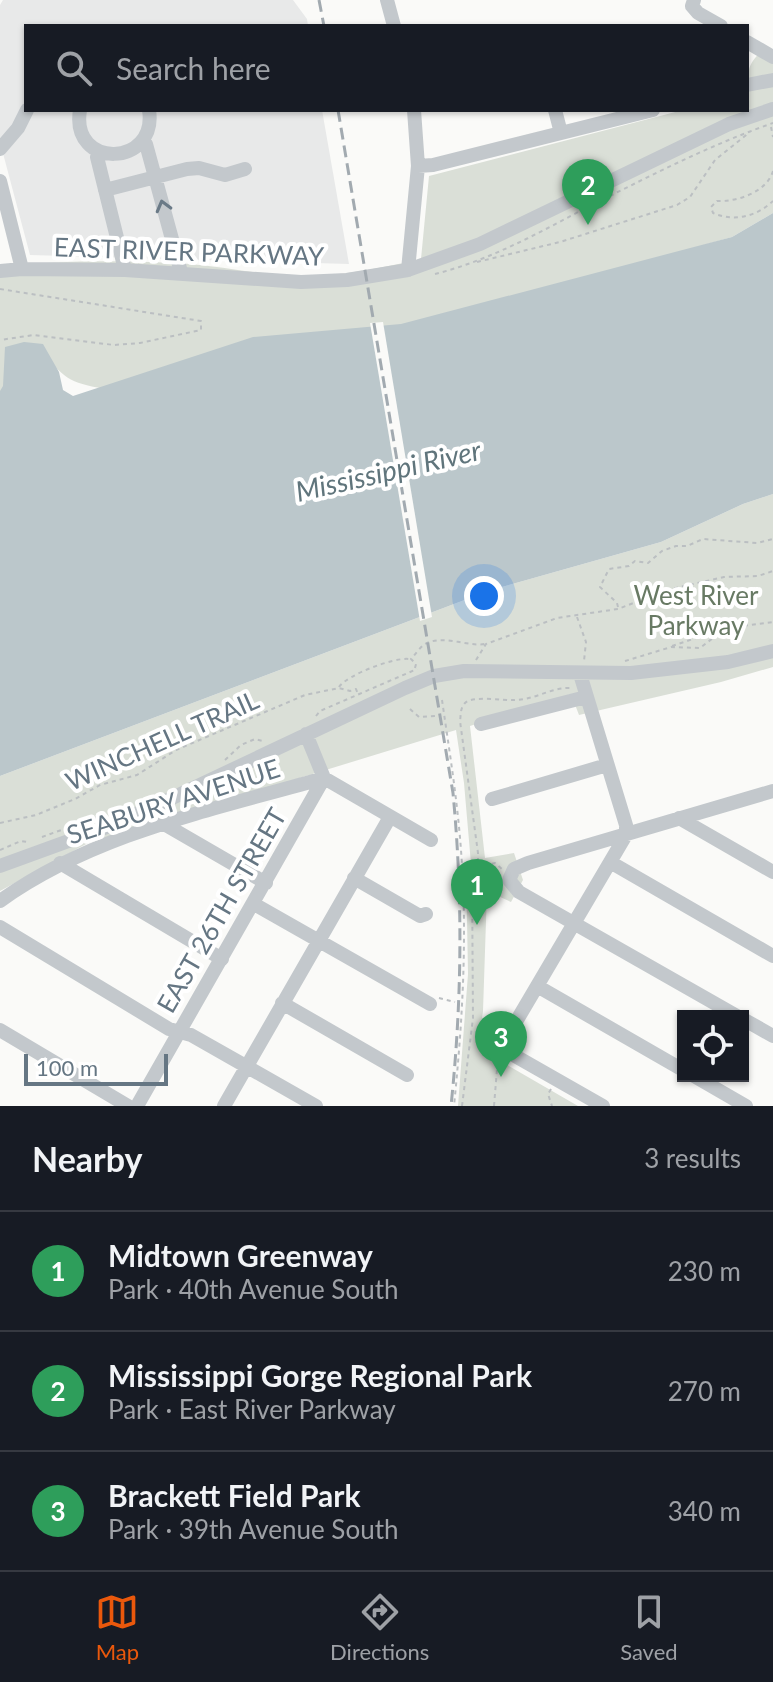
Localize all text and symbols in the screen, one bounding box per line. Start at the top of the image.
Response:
search box [24,24,749,112]
icon: search [52,46,96,90]
text: Search here [116,50,271,86]
pin: 2 [562,159,614,225]
one-way arrow [156,199,172,213]
street label: EAST RIVER PARKWAY [53,230,325,272]
water label: Mississippi River [292,432,484,508]
your location [464,576,504,616]
park label: West River Parkway [633,579,759,641]
street label: WINCHELL TRAIL [60,683,264,797]
street label: SEABURY AVENUE [62,751,284,851]
street label: EAST 26TH STREET [149,802,293,1018]
pin: 1 [451,859,503,925]
map controls [677,1010,749,1082]
button: locate [677,1010,749,1082]
pin: 3 [475,1011,527,1077]
scale bar [24,1050,168,1086]
text: 100 m [36,1054,98,1081]
text: Nearby [32,1138,143,1179]
text: 3 results [644,1142,741,1174]
text: Midtown Greenway [108,1237,373,1273]
text: 1 [50,1255,66,1287]
text: 230 m [668,1255,741,1287]
text: Park · 40th Avenue South [108,1273,398,1305]
text: Mississippi Gorge Regional Park [108,1357,532,1393]
text: 2 [50,1375,66,1407]
text: 270 m [668,1375,741,1407]
text: Park · East River Parkway [108,1393,396,1425]
text: Brackett Field Park [108,1477,361,1513]
text: 3 [50,1495,66,1527]
text: 340 m [668,1495,741,1527]
text: Park · 39th Avenue South [108,1513,398,1545]
tab: Map [95,1590,139,1665]
tab: Directions [330,1590,429,1665]
tab: Saved [620,1590,678,1665]

